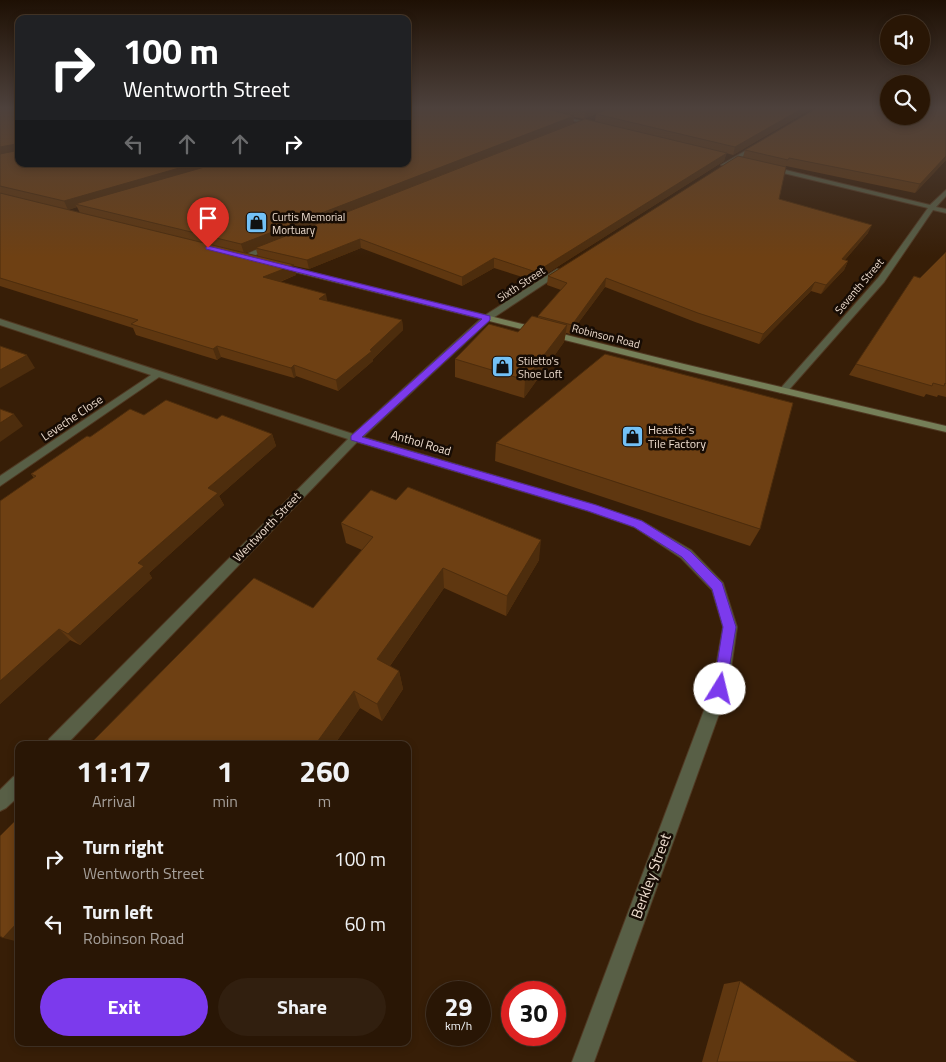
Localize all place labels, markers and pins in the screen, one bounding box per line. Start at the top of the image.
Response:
pin [187,197,229,248]
place label: Curtis Memorial Mortuary [272,209,345,238]
shop icon: Curtis Memorial Mortuary [244,211,268,235]
place label: Stiletto's Shoe Loft [518,353,562,382]
shop icon: Stiletto's Shoe Loft [490,355,514,379]
place label: Heastie's Tile Factory [648,420,706,453]
shop icon: Heastie's Tile Factory [620,425,644,449]

